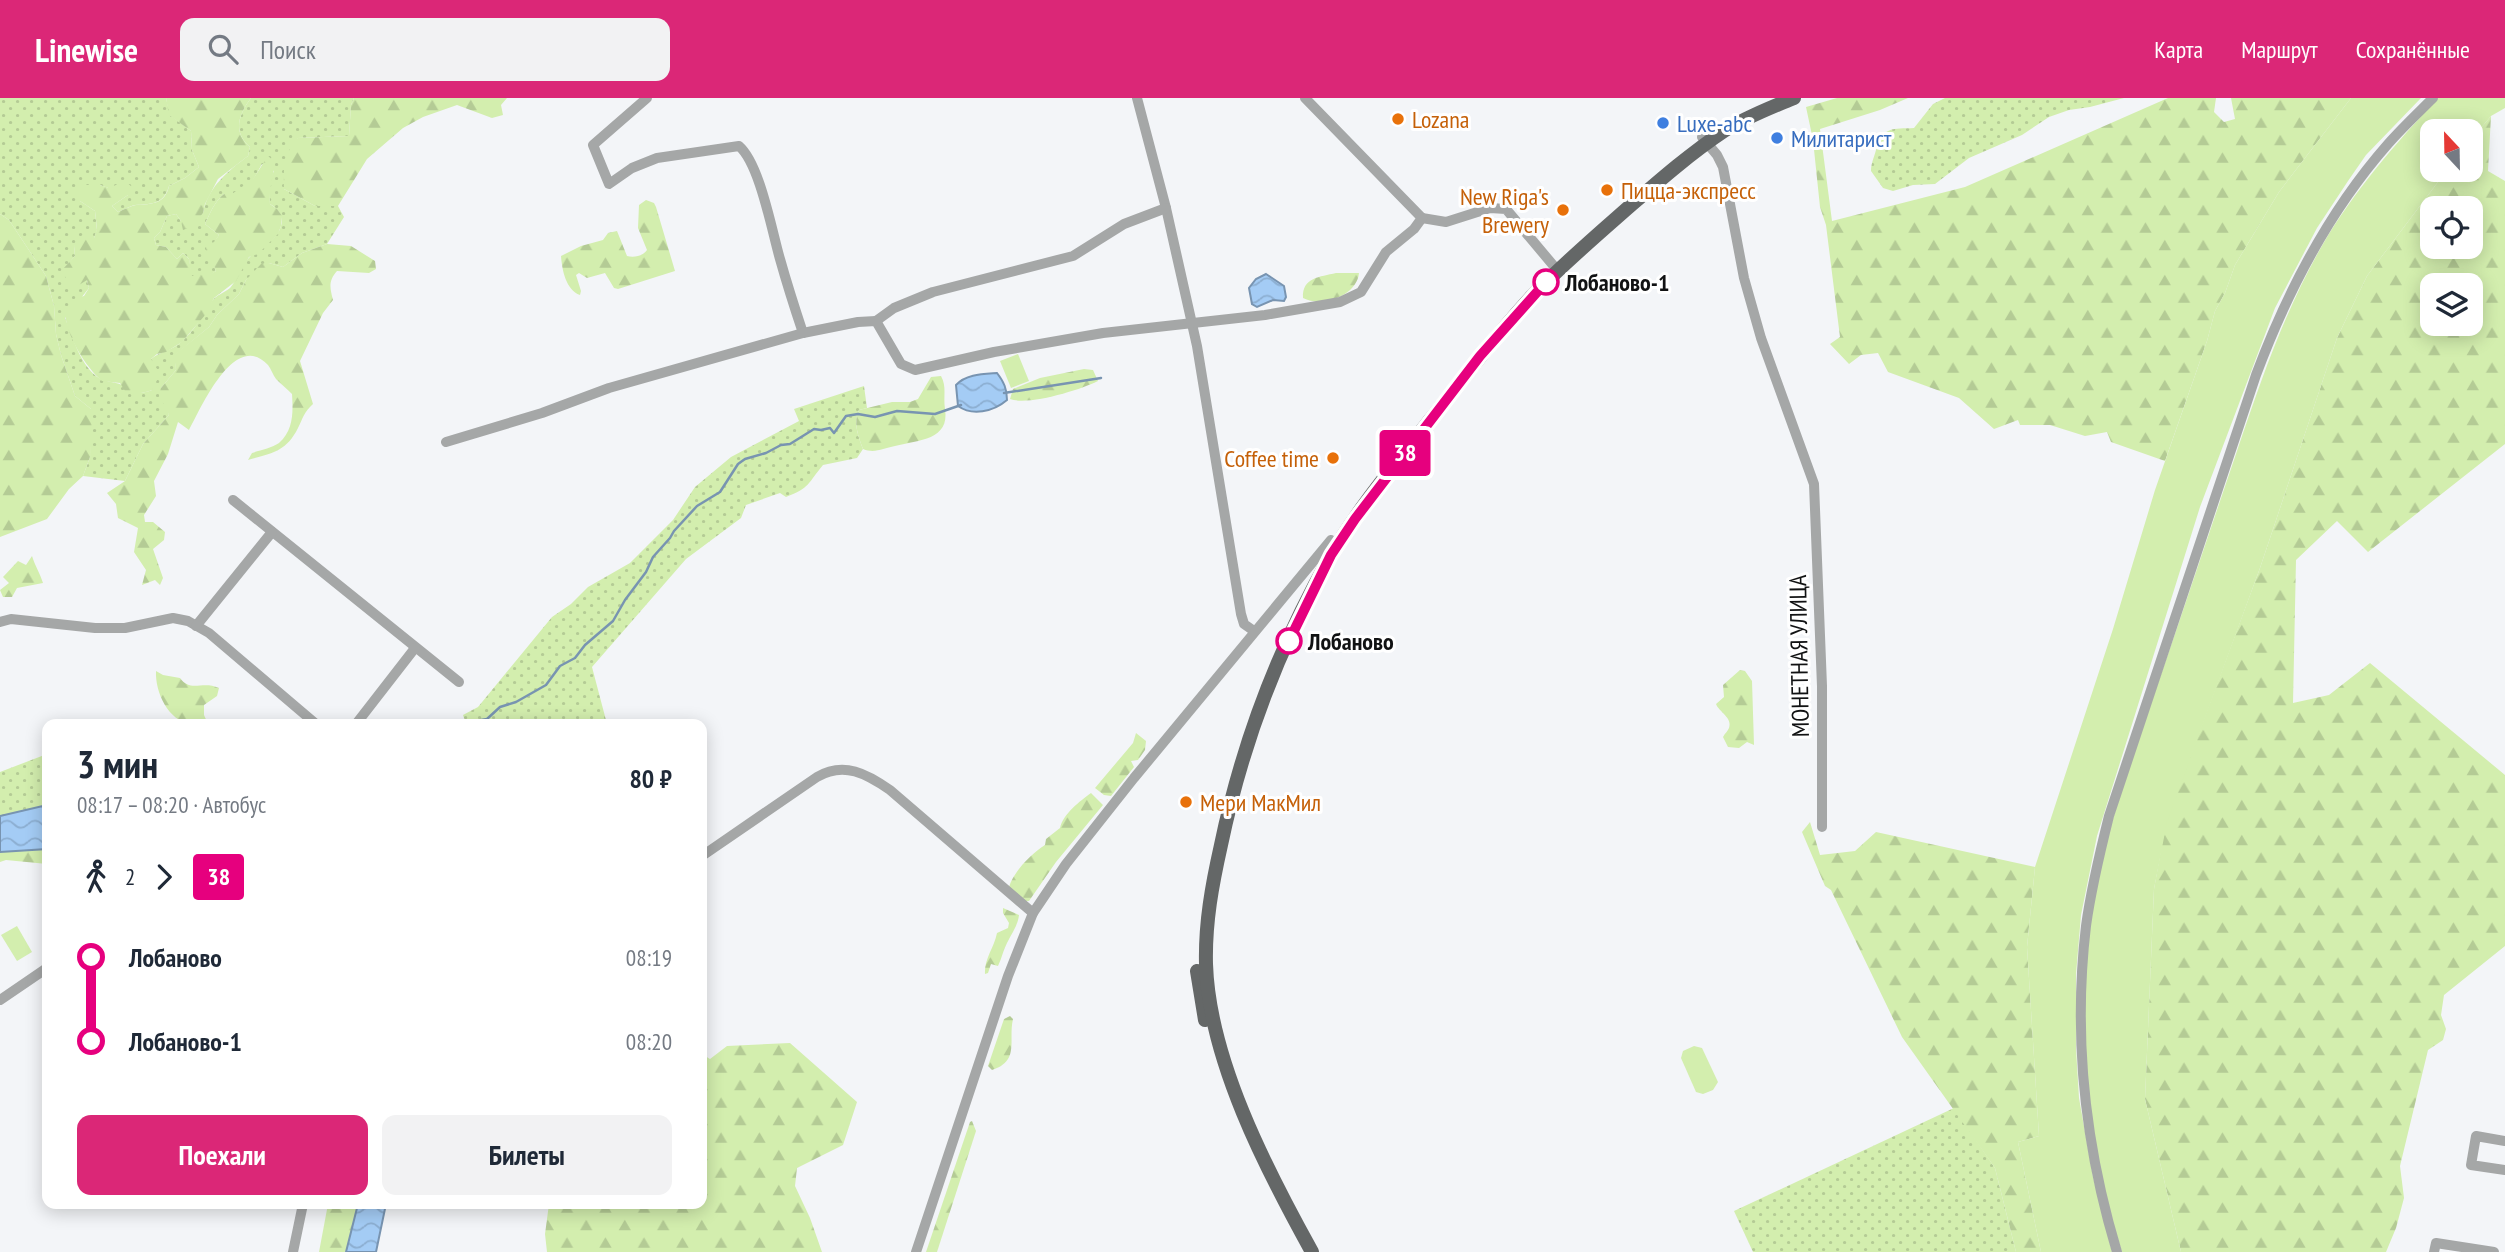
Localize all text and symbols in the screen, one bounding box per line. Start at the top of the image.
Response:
search box [180,18,670,81]
text: Linewise [35,28,138,71]
icon: search [204,30,242,68]
text: Поиск [260,33,316,66]
text: Карта [2154,34,2203,65]
text: Маршрут [2241,34,2318,65]
text: Сохранённые [2356,34,2470,65]
place label: Lozana [1412,104,1469,135]
place label: Luxe-abc [1677,108,1752,139]
marker: Lozana [1390,111,1406,127]
marker: Luxe-abc [1655,115,1671,131]
north arrow [2420,119,2483,182]
map controls [2420,119,2483,336]
place label: Милитарист [1791,123,1892,154]
marker: Милитарист [1769,130,1785,146]
place label: Пицца-экспресс [1621,175,1756,206]
place label: New Riga's Brewery [1460,181,1549,240]
marker: Пицца-экспресс [1599,182,1615,198]
button: locate [2420,196,2483,259]
marker: New Riga's Brewery [1555,202,1571,218]
place label: Лобаново-1 [1564,267,1669,298]
marker: Лобаново-1 [1533,269,1559,295]
button: layers [2420,273,2483,336]
line badge: 38 [1374,430,1436,476]
text: 38 [1394,437,1416,468]
place label: Coffee time [1224,443,1319,474]
marker: Coffee time [1325,450,1341,466]
street label: МОНЕТНАЯ УЛИЦА [1782,574,1816,737]
place label: Лобаново [1307,626,1394,657]
marker: Лобаново [1276,628,1302,654]
text: 3 мин [77,739,158,788]
text: 80 ₽ [629,762,672,795]
place label: Мери МакМил [1200,787,1321,818]
text: 08:17 – 08:20 · Автобус [77,790,266,819]
marker: Мери МакМил [1178,794,1194,810]
icon: walk [77,858,115,896]
icon: forward [145,858,183,896]
text: 38 [207,861,230,892]
text: 2 [125,862,135,891]
text: Лобаново [129,941,222,974]
text: 08:19 [626,943,672,972]
text: Лобаново-1 [129,1025,242,1058]
text: 08:20 [626,1027,672,1056]
button: Поехали [77,1115,368,1195]
button: Билеты [382,1115,672,1195]

